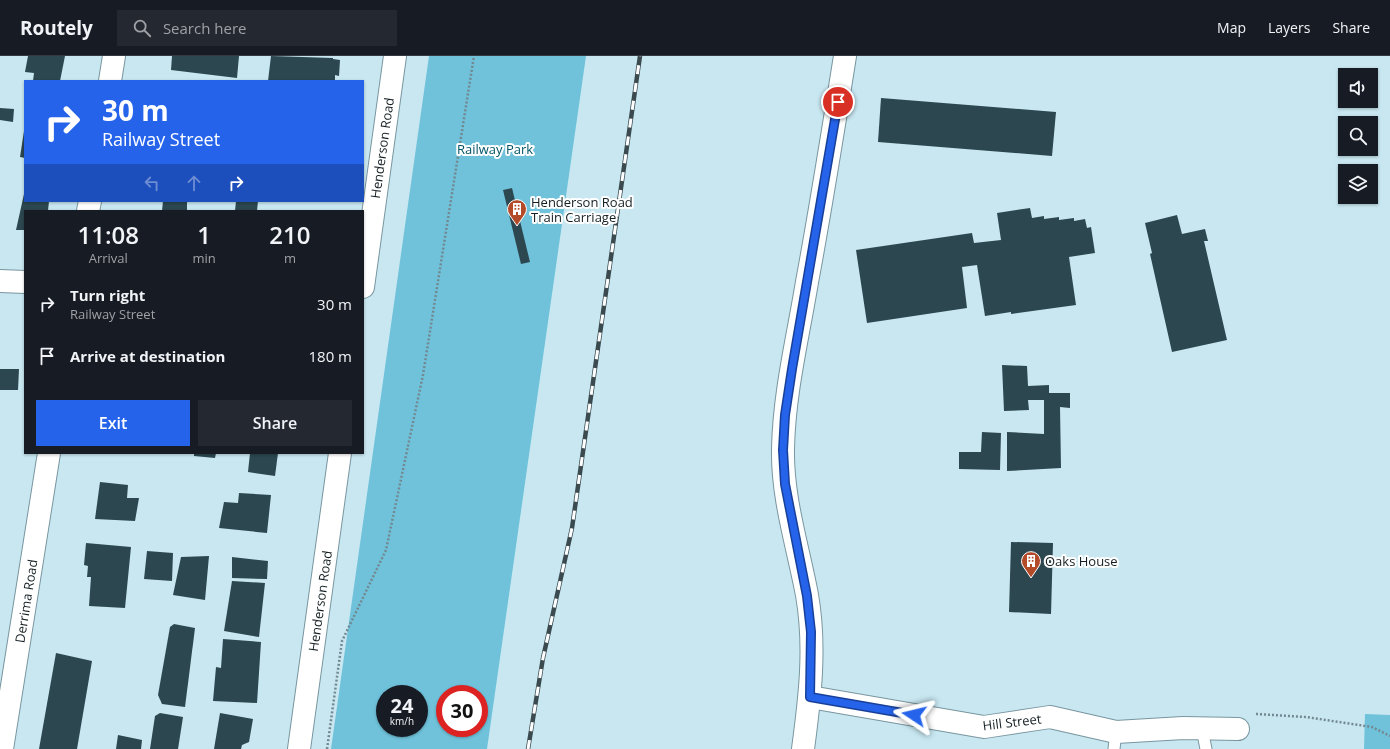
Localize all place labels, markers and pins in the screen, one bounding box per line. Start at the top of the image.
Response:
pin [821,85,855,119]
place label: Henderson Road Train Carriage [531,193,633,226]
building icon: Henderson Road Train Carriage [506,198,528,226]
building icon: Oaks House [1020,550,1042,578]
place label: Oaks House [1045,552,1118,570]

